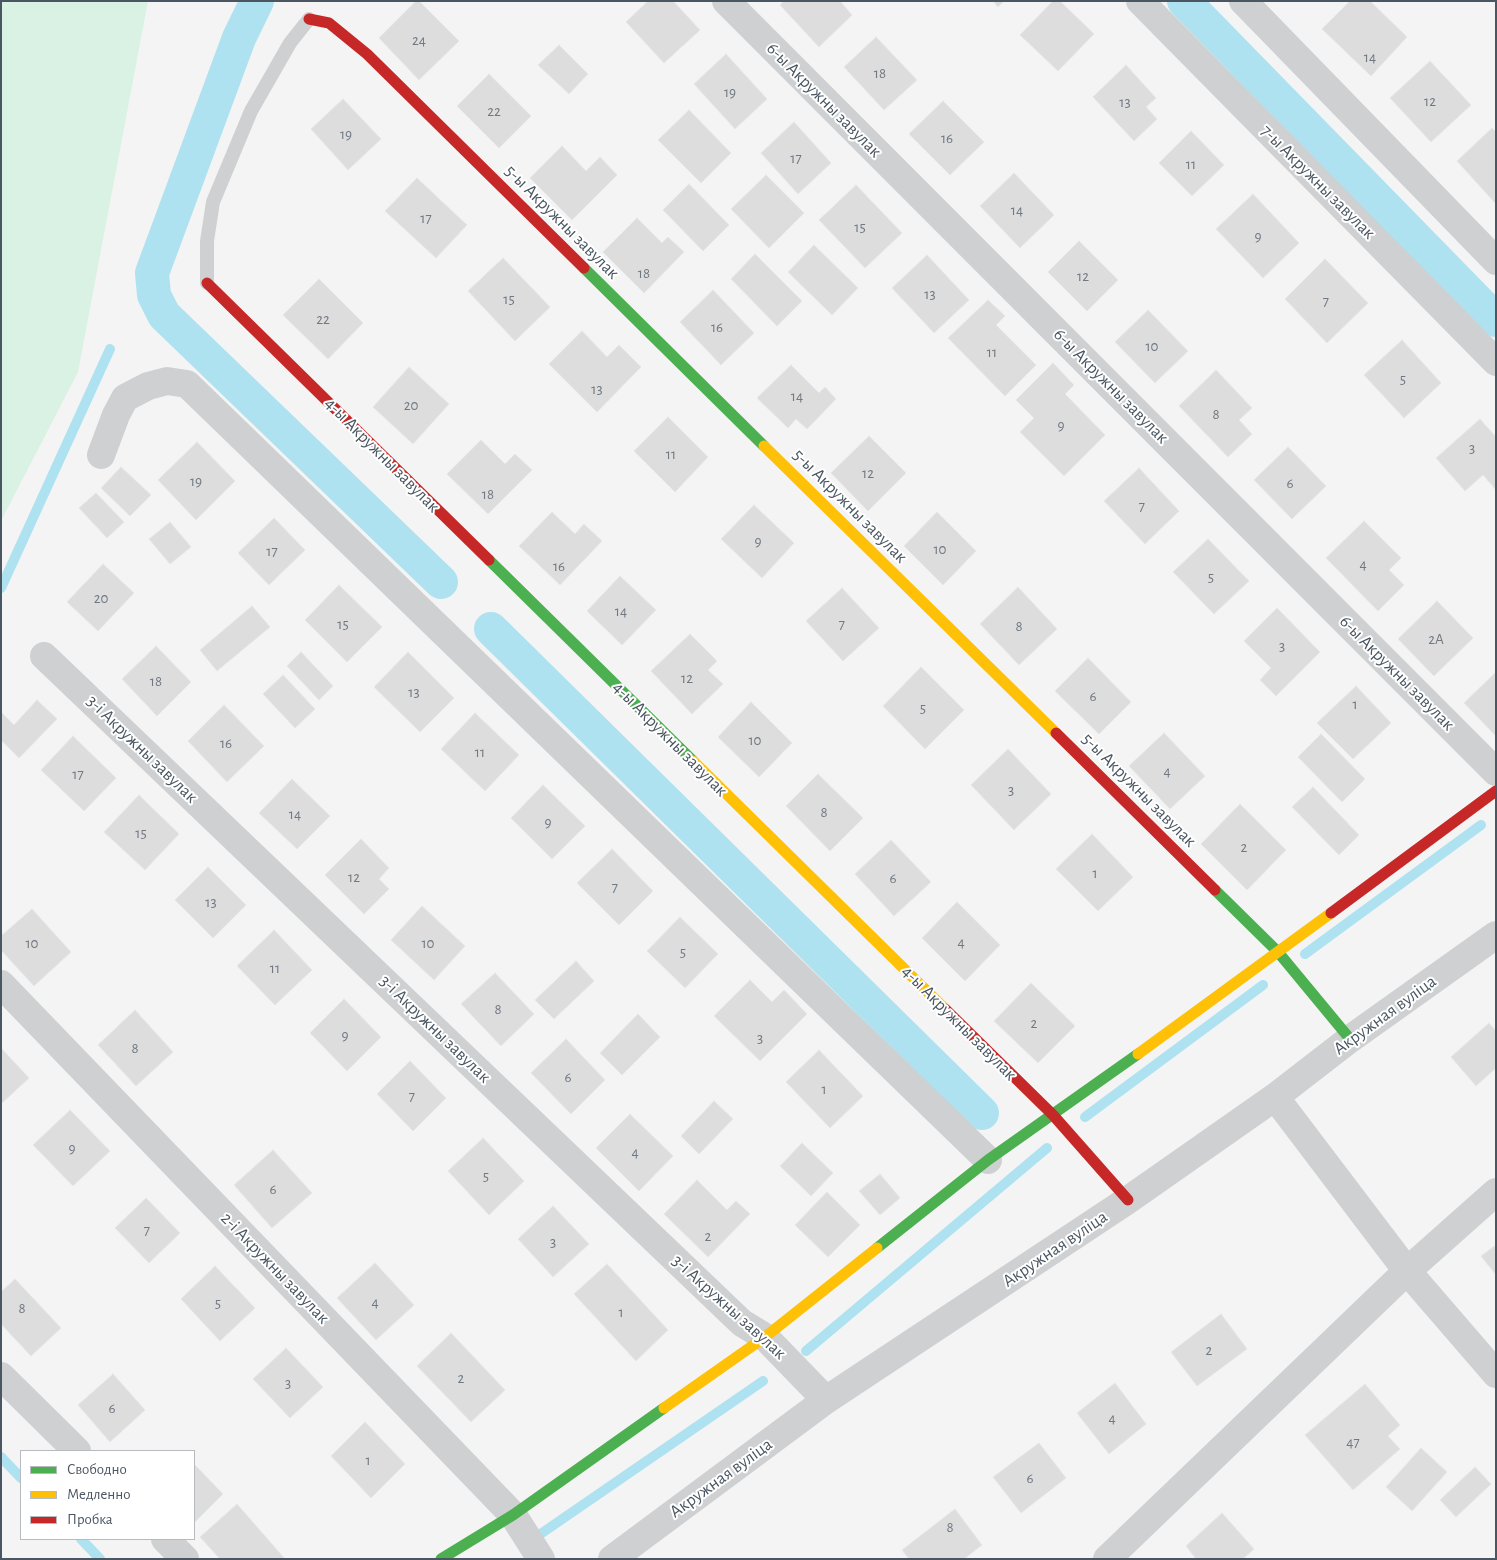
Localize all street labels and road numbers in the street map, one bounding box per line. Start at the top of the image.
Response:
street label: 6-ы Акружны завулак [762,38,886,162]
street label: 7-ы Акружны завулак [1256,120,1380,244]
street label: 5-ы Акружны завулак [500,160,624,284]
street label: 6-ы Акружны завулак [1049,324,1173,448]
street label: 4-ы Акружны завулак [320,393,444,517]
street label: 5-ы Акружны завулак [788,444,912,568]
street label: 6-ы Акружны завулак [1335,611,1459,735]
street label: 4-ы Акружны завулак [608,677,732,801]
street label: 3-і Акружны завулак [82,690,202,808]
street label: 5-ы Акружны завулак [1077,728,1201,852]
street label: 4-ы Акружны завулак [897,961,1021,1085]
street label: 3-і Акружны завулак [375,970,495,1088]
street label: Акружная вуліца [1329,970,1441,1060]
street label: Акружная вуліца [998,1206,1112,1292]
street label: 2-і Акружны завулак [216,1208,334,1328]
street label: 3-і Акружны завулак [667,1250,791,1364]
street label: Акружная вуліца [665,1433,777,1523]

